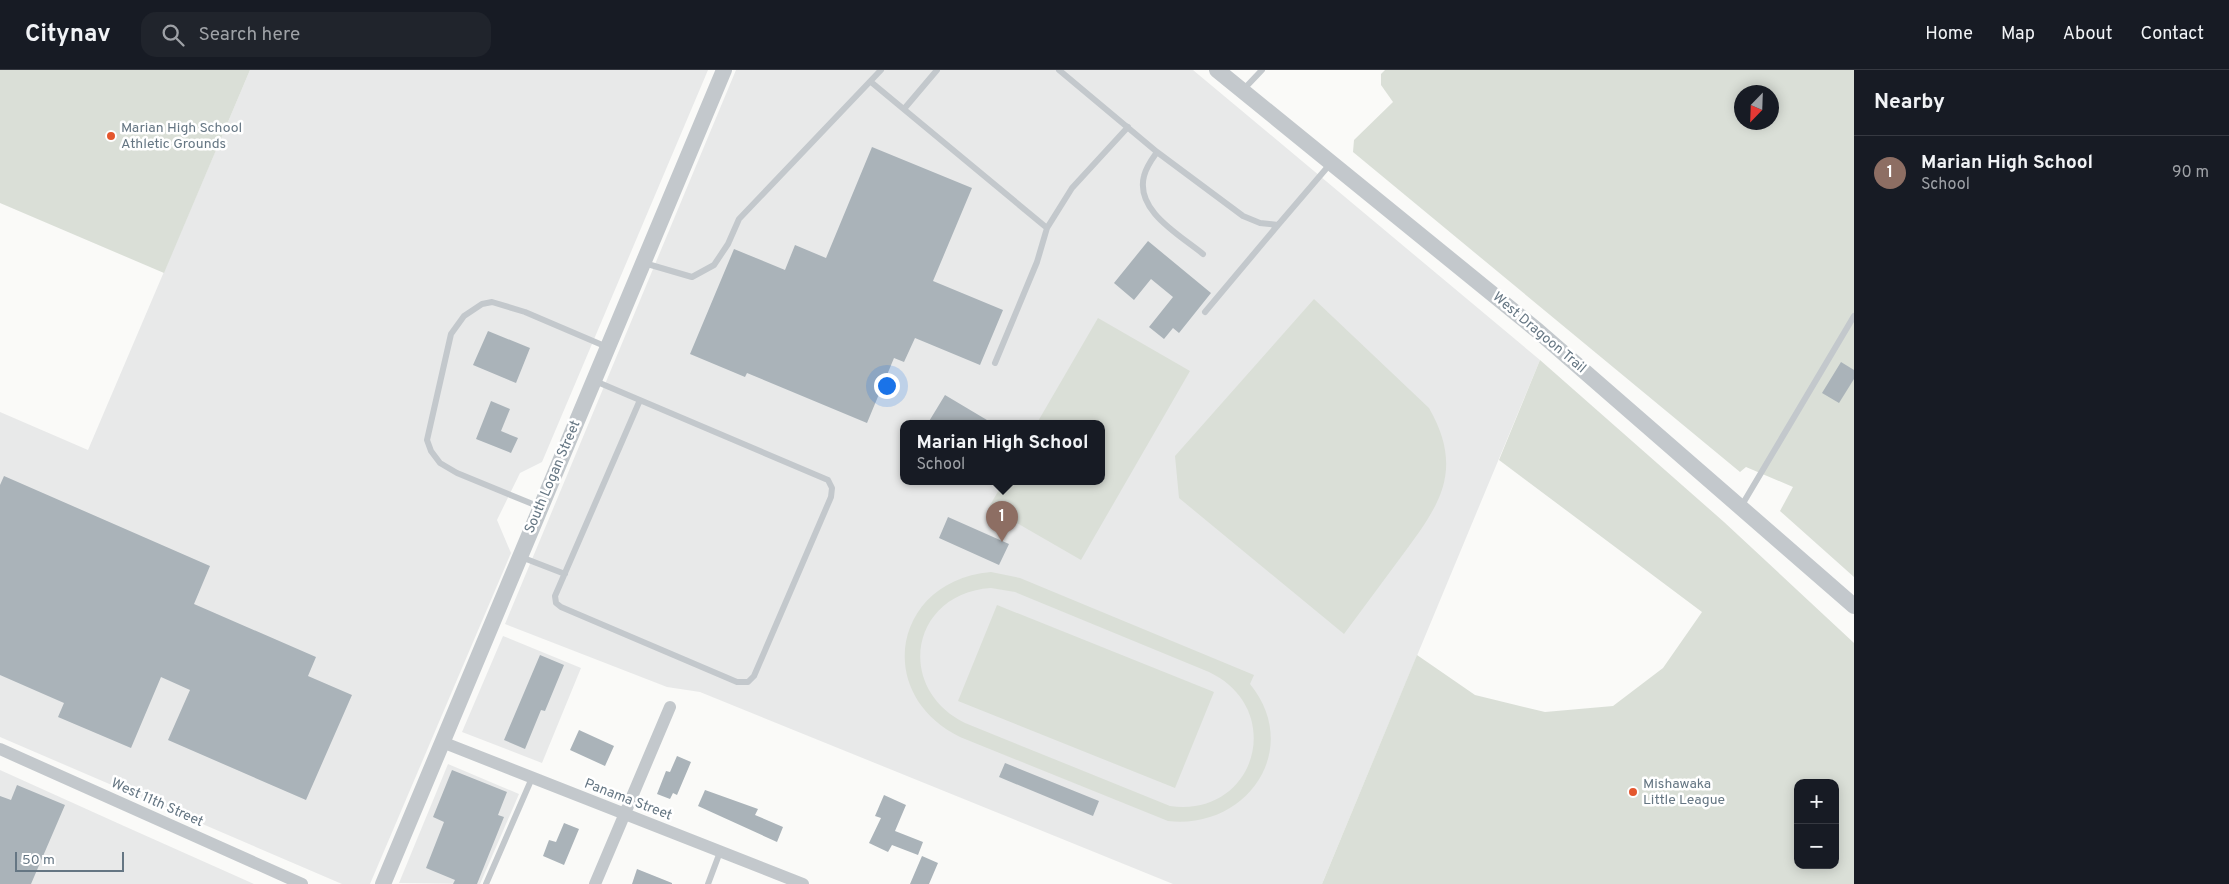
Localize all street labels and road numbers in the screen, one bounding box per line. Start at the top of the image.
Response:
street label: West Dragoon Trail [1489,289,1589,377]
street label: South Logan Street [522,418,584,536]
street label: West 11th Street [108,775,206,831]
street label: Panama Street [582,775,674,825]

